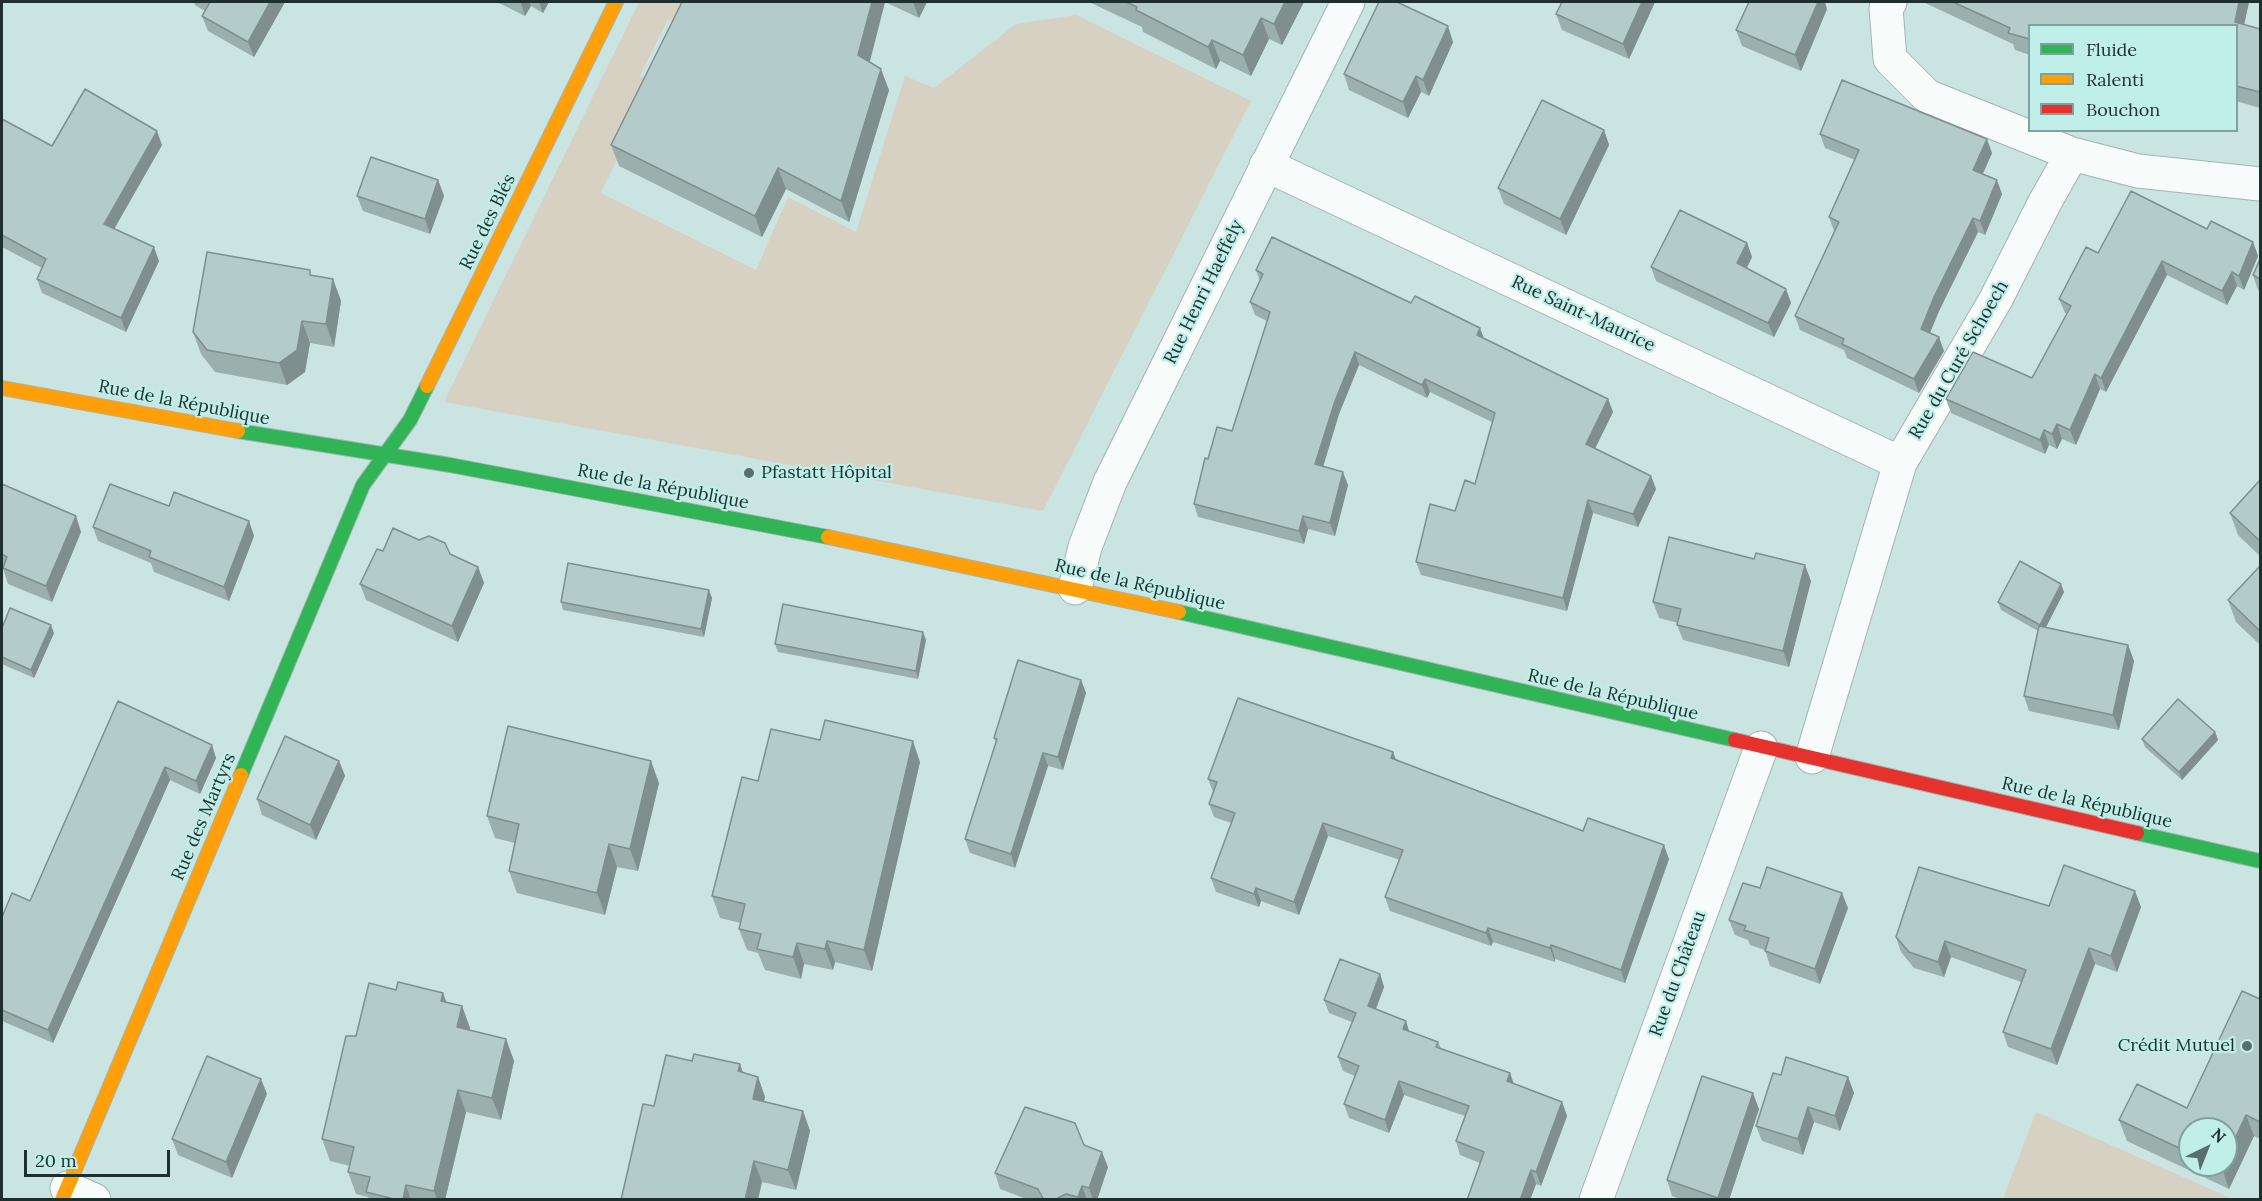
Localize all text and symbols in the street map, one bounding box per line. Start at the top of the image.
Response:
legend [2028,24,2238,132]
text: Fluide [2086,38,2137,61]
text: Ralenti [2086,68,2144,91]
text: Bouchon [2086,98,2160,121]
street label: Rue des Blés [455,170,521,274]
street label: Rue Henri Haeffely [1160,216,1248,368]
street label: Rue Saint-Maurice [1508,271,1658,357]
street label: Rue du Curé Schoech [1905,277,2013,443]
street label: Rue de la République [96,376,272,430]
street label: Rue de la République [575,460,751,514]
place label: Pfastatt Hôpital [761,462,892,484]
marker: Pfastatt Hôpital [742,466,756,480]
street label: Rue de la République [1053,555,1227,615]
street label: Rue de la République [1526,665,1700,725]
street label: Rue des Martyrs [167,750,241,884]
street label: Rue de la République [2000,773,2174,833]
street label: Rue du Château [1645,908,1711,1040]
place label: Crédit Mutuel [2118,1035,2235,1057]
marker: Crédit Mutuel [2240,1039,2254,1053]
north arrow [2178,1117,2238,1177]
text: N [2208,1124,2230,1147]
scale bar [27,1138,172,1176]
text: 20 m [35,1149,77,1172]

